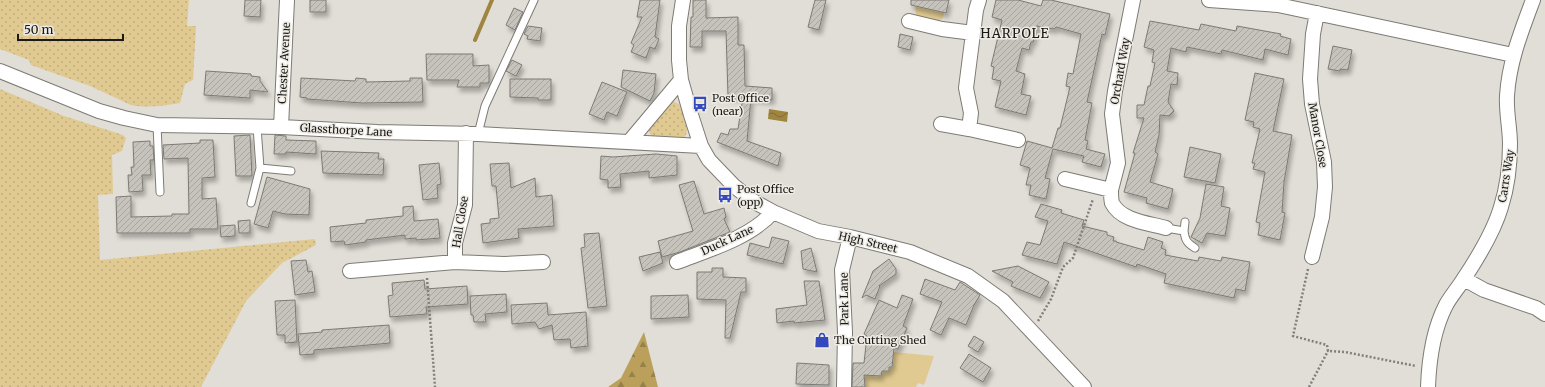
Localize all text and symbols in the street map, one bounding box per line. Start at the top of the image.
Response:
scale bar [18,16,123,42]
text: 50 m [24,22,53,37]
street label: Chester Avenue [275,22,293,104]
district label: HARPOLE [980,25,1050,42]
street label: Orchard Way [1107,36,1133,106]
place label: Post Office (near) [712,91,769,118]
bus stop icon: Post Office (near) [691,95,709,113]
street label: Manor Close [1305,101,1331,169]
street label: Glassthorpe Lane [299,121,393,139]
street label: Carrs Way [1495,148,1517,204]
place label: Post Office (opp) [737,182,794,209]
bus stop icon: Post Office (opp) [716,186,734,204]
street label: Hall Close [449,195,471,249]
street label: Duck Lane [699,222,756,258]
street label: High Street [837,228,900,256]
street label: Park Lane [837,272,851,326]
shop icon: The Cutting Shed [813,331,831,349]
place label: The Cutting Shed [834,333,926,347]

